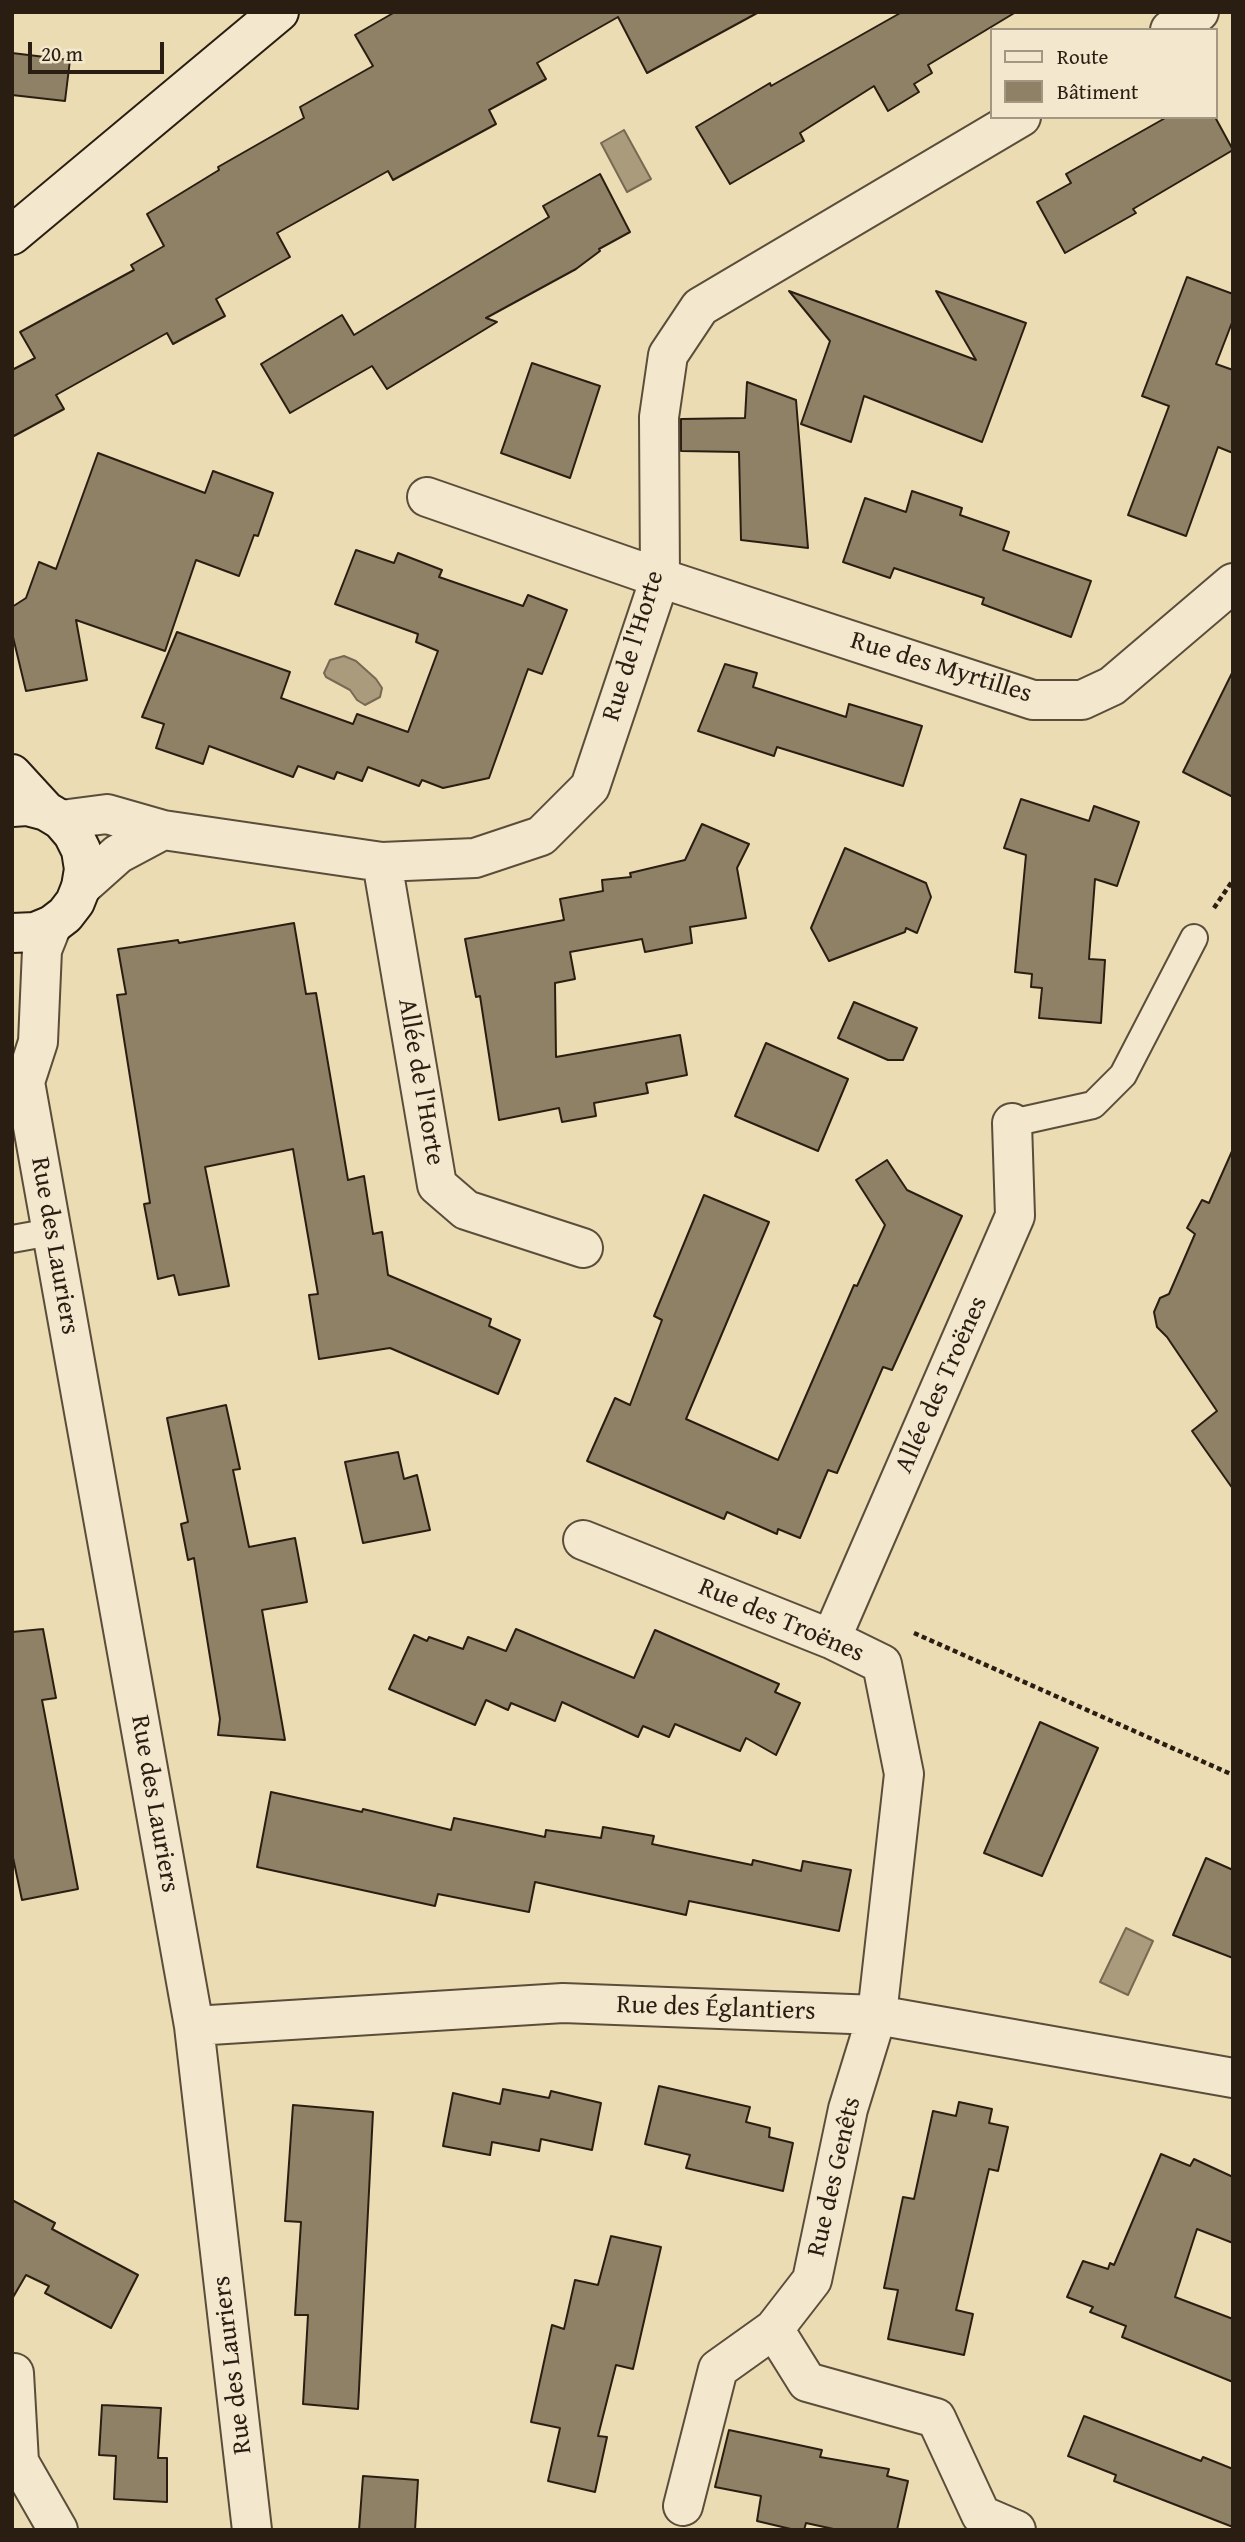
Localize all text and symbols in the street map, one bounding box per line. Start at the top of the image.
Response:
scale bar [32,28,168,72]
legend [990,28,1217,119]
text: 20 m [41,38,83,69]
text: Route [1057,41,1108,72]
text: Bâtiment [1057,76,1138,107]
street label: Rue de l'Horte [596,567,672,725]
street label: Rue des Myrtilles [847,626,1035,710]
street label: Allée de l'Horte [390,996,450,1168]
street label: Rue des Lauriers [23,1155,85,1337]
street label: Allée des Troënes [889,1292,995,1478]
street label: Rue des Troënes [694,1572,868,1670]
street label: Rue des Lauriers [123,1713,185,1895]
street label: Rue des Églantiers [616,1990,816,2028]
street label: Rue des Genêts [801,2094,869,2260]
street label: Rue des Lauriers [207,2274,259,2456]

